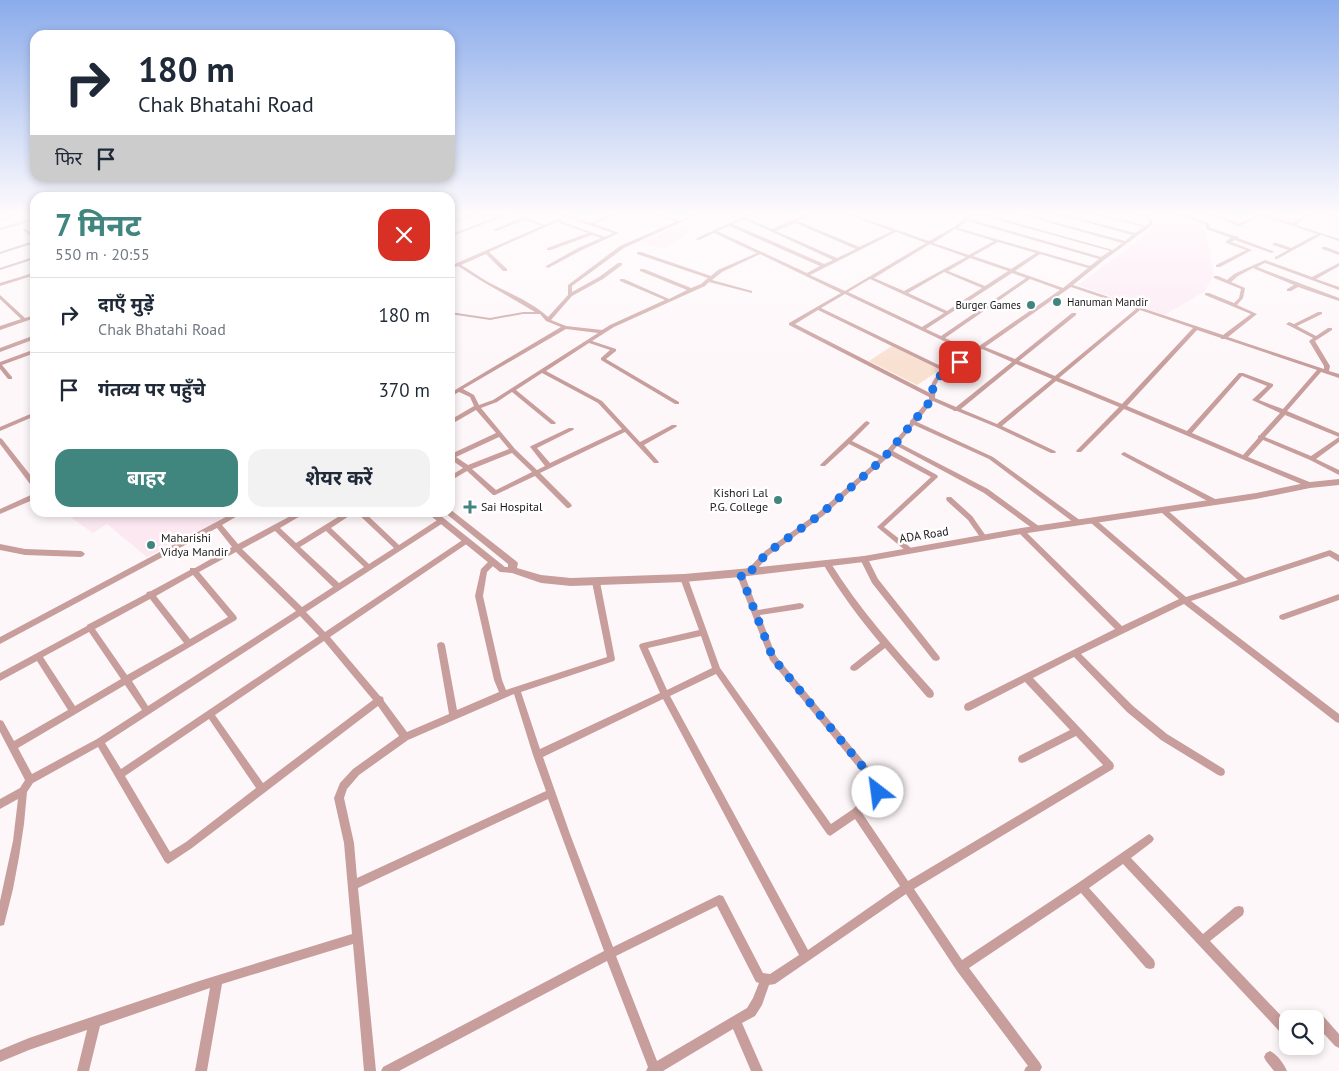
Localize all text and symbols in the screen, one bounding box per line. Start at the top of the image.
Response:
text: 180 m [138,46,235,92]
icon: right [55,50,120,115]
text: Chak Bhatahi Road [138,90,314,118]
icon: arrive [92,145,120,173]
text: फिर [55,146,82,170]
text: 7 मिनट [55,205,141,244]
button: close [378,209,430,261]
text: 550 m · 20:55 [55,244,150,264]
text: दाएँ मुड़ें [98,292,154,316]
place label: Hanuman Mandir [1067,295,1148,309]
marker: Hanuman Mandir [1051,296,1063,308]
place label: Burger Games [955,298,1021,312]
marker: Burger Games [1025,299,1037,311]
icon: right [55,301,83,329]
text: 180 m [378,303,430,327]
text: Chak Bhatahi Road [98,319,226,339]
pin [939,341,981,383]
icon: arrive [946,348,974,376]
icon: arrive [55,376,83,404]
text: गंतव्य पर पहुँचे [98,377,205,401]
text: 370 m [378,378,430,402]
button: बाहर [55,449,238,507]
button: शेयर करें [248,449,430,507]
place label: Kishori Lal P.G. College [710,485,768,514]
marker: Kishori Lal P.G. College [772,494,784,506]
place label: Sai Hospital [481,499,543,514]
marker: Sai Hospital [463,500,477,514]
street label: ADA Road [898,523,950,546]
place label: Maharishi Vidya Mandir [160,530,228,559]
marker: Maharishi Vidya Mandir [145,539,157,551]
position arrow [851,765,903,817]
map controls [1279,1010,1324,1055]
button: search [1279,1010,1324,1055]

